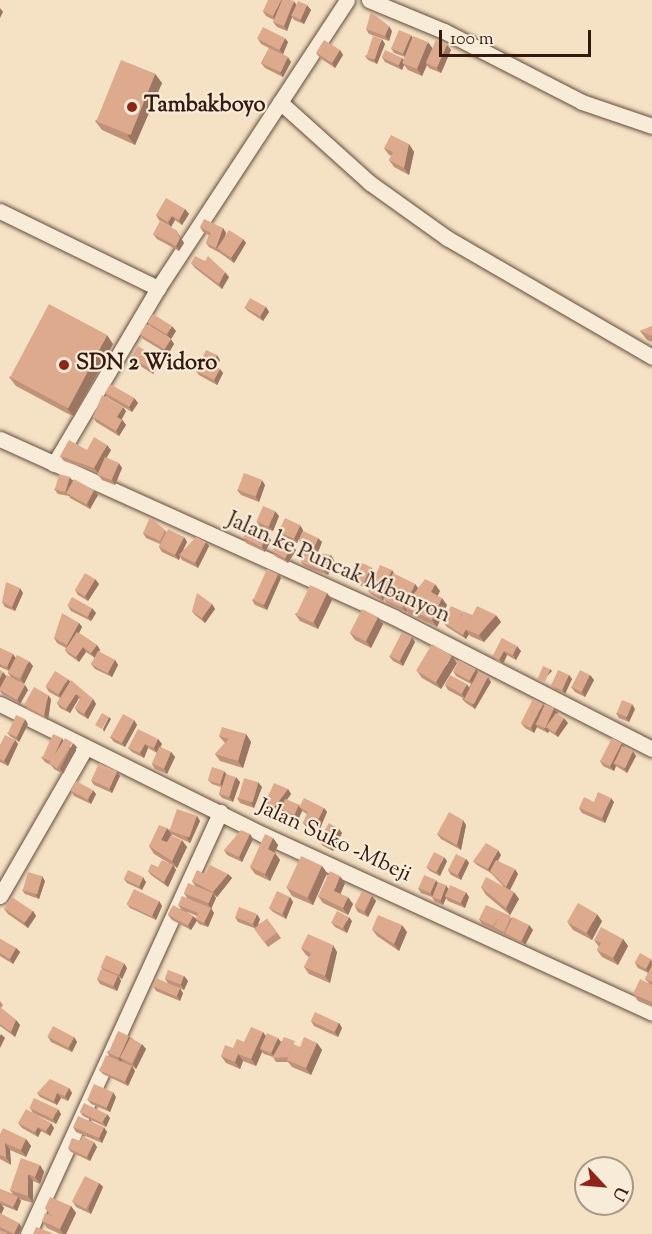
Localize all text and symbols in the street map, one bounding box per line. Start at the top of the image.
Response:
scale bar [442,18,594,56]
text: 100 m [450,27,494,53]
place label: Tambakboyo [144,94,266,120]
marker: Tambakboyo [125,100,139,114]
place label: SDN 2 Widoro [76,352,217,378]
marker: SDN 2 Widoro [57,358,71,372]
street label: Jalan ke Puncak Mbanyon [222,508,454,630]
street label: Jalan Suko -Mbeji [253,795,415,889]
north arrow [574,1156,634,1216]
text: U [606,1182,632,1204]

